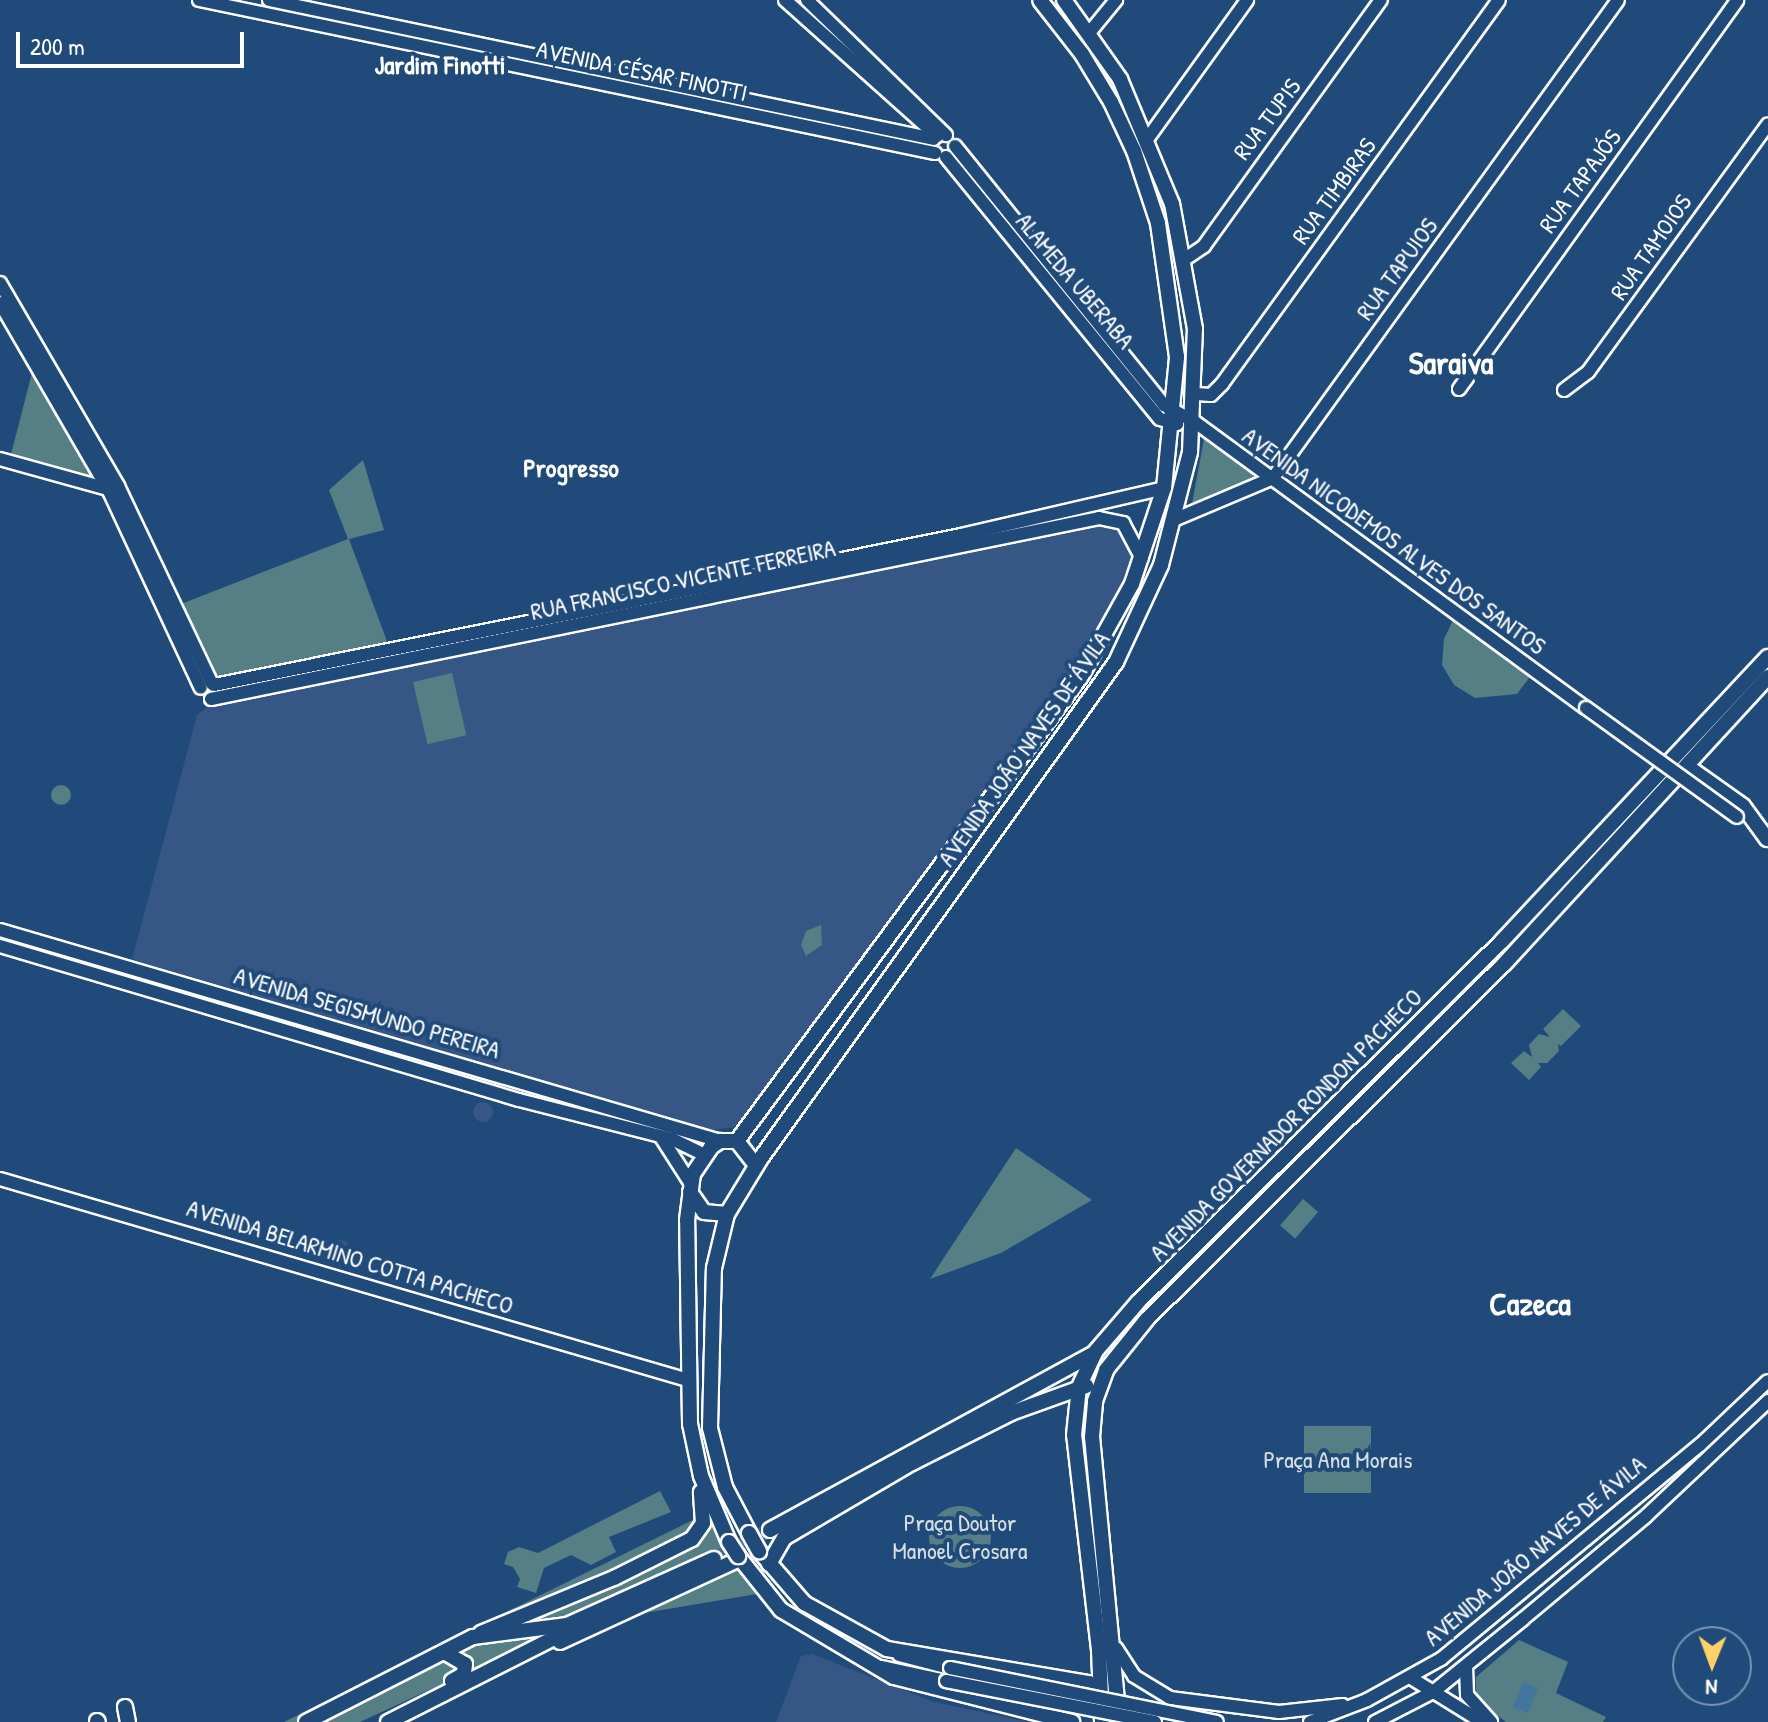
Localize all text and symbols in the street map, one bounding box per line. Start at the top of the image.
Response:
scale bar [20,16,248,66]
text: 200 m [30,30,85,62]
street label: AVENIDA CÉSAR FINOTTI [534,35,750,107]
district label: Jardim Finotti [375,49,505,81]
street label: RUA TUPIS [1227,73,1307,165]
street label: RUA TAPAJÓS [1533,124,1627,238]
street label: RUA TIMBIRAS [1286,132,1382,250]
street label: RUA TAMOIOS [1604,189,1698,305]
street label: ALAMEDA UBERABA [1010,207,1140,355]
street label: RUA TAPUIOS [1350,212,1444,326]
district label: Saraiva [1409,344,1493,382]
street label: AVENIDA NICODEMOS ALVES DOS SANTOS [1237,421,1551,661]
district label: Progresso [523,452,619,484]
street label: RUA FRANCISCO VICENTE FERREIRA [528,534,838,626]
street label: AVENIDA JOÃO NAVES DE ÁVILA [932,626,1116,872]
street label: AVENIDA SEGISMUNDO PEREIRA [231,961,503,1065]
street label: AVENIDA GOVERNADOR RONDON PACHECO [1144,983,1428,1267]
street label: AVENIDA BELARMINO COTTA PACHECO [183,1194,517,1320]
district label: Cazeca [1489,1285,1571,1323]
park label: Praça Ana Morais [1263,1446,1413,1474]
street label: AVENIDA JOÃO NAVES DE ÁVILA [1419,1450,1651,1652]
park label: Praça Doutor Manoel Crosara [892,1509,1028,1565]
north arrow [1672,1626,1752,1706]
text: N [1705,1673,1718,1703]

